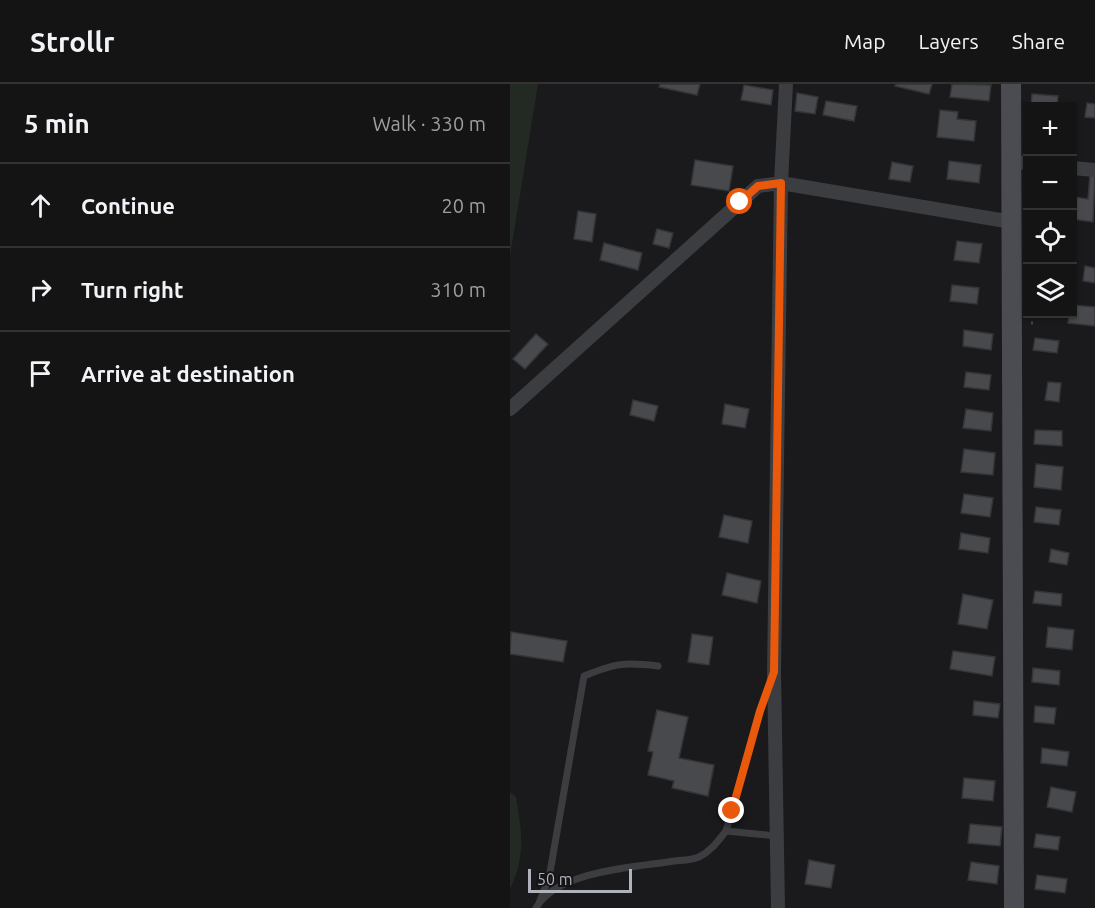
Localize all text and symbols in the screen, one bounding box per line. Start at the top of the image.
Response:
text: Strollr [30,26,115,57]
text: Map [844,29,885,53]
text: Layers [918,29,979,53]
text: Share [1012,29,1065,53]
map controls [1023,102,1077,318]
button: + [1023,102,1077,156]
text: 5 min [24,109,90,138]
text: Walk · 330 m [373,112,486,135]
button: − [1023,156,1077,210]
route start [726,188,752,214]
icon: ahead [24,189,57,222]
text: Continue [81,193,175,218]
text: 20 m [442,194,486,217]
button: locate [1023,210,1077,264]
button: layers [1023,264,1077,318]
icon: right [24,273,57,306]
text: Turn right [81,277,183,302]
text: 310 m [430,278,486,301]
icon: arrive [24,357,57,390]
text: Arrive at destination [81,361,295,386]
route end [718,797,744,823]
scale bar [528,866,632,894]
text: 50 m [537,870,573,888]

